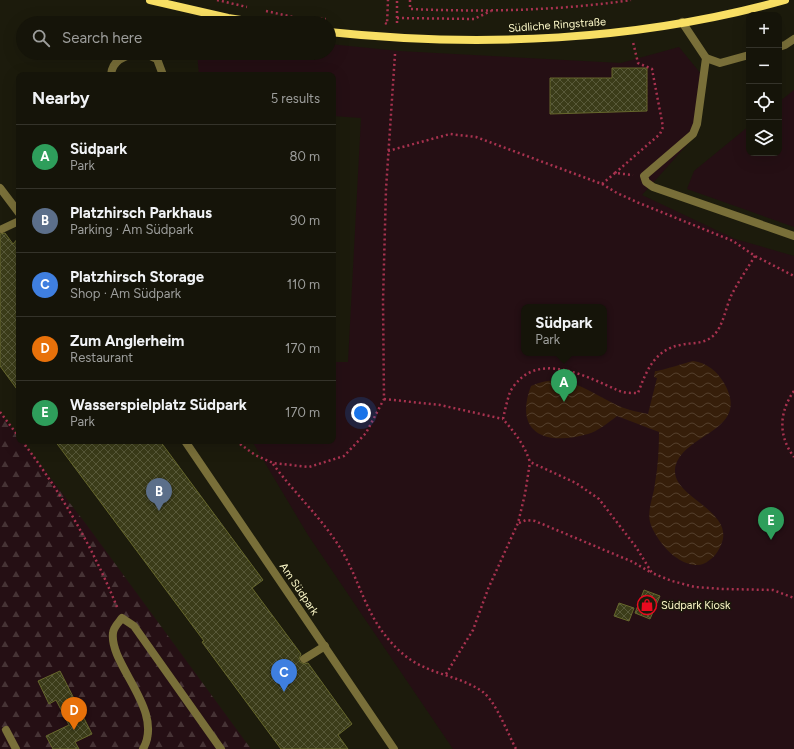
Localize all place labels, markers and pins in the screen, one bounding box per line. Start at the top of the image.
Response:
pin: A [551,369,577,402]
pin: B [146,478,172,511]
pin: E [758,507,784,540]
shop icon: Südpark Kiosk [636,594,658,616]
place label: Südpark Kiosk [661,599,731,612]
pin: C [271,659,297,692]
pin: D [61,697,87,730]

